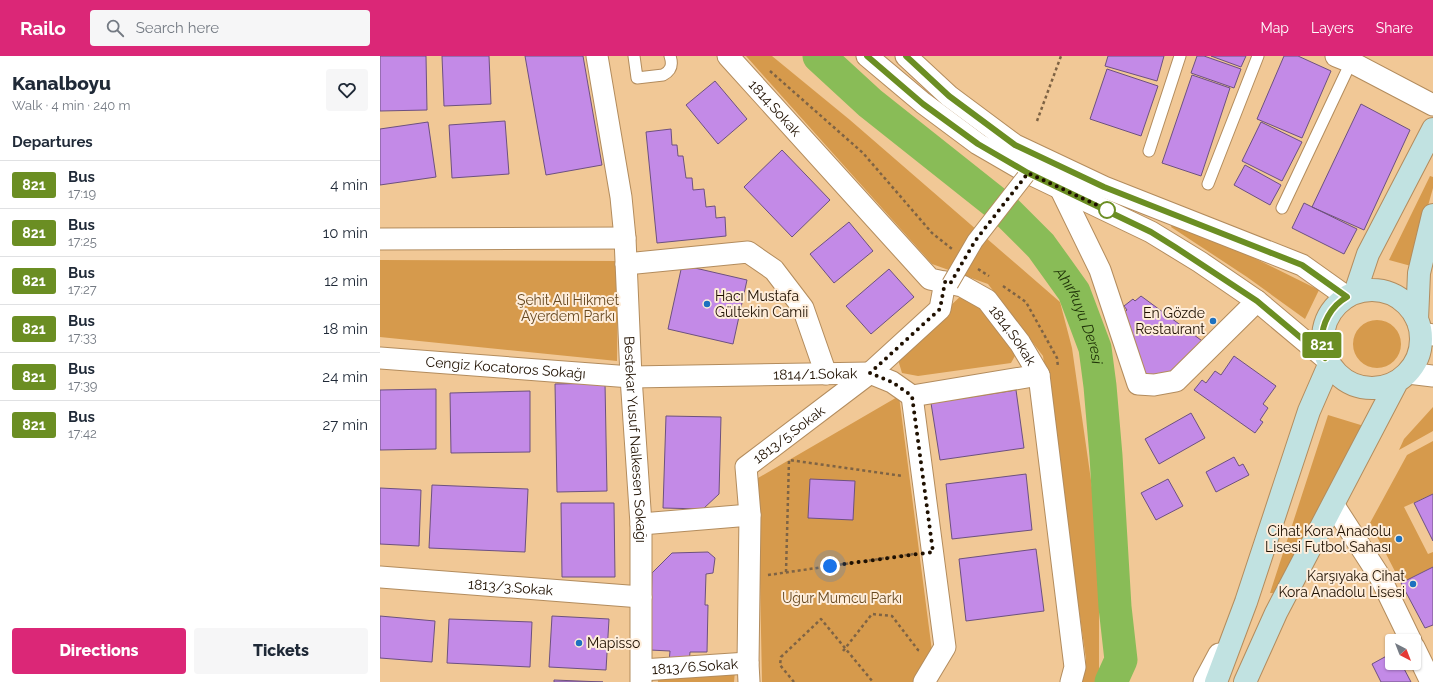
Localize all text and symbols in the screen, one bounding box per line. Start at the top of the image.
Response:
search box [90,10,370,46]
text: Railo [20,17,66,39]
icon: search [104,17,126,39]
text: Search here [136,19,219,37]
text: Map [1261,20,1289,36]
text: Layers [1311,20,1354,36]
text: Share [1376,20,1413,36]
button: heart [326,69,368,111]
text: Kanalboyu [12,72,111,94]
street label: 1814.Sokak [746,77,805,140]
text: Walk · 4 min · 240 m [12,98,130,113]
text: Departures [12,133,93,151]
text: Bus [68,168,95,186]
text: 4 min [330,176,368,194]
text: 821 [22,177,46,193]
text: 17:19 [68,186,96,201]
unlabelled marker [1098,201,1116,219]
text: Bus [68,216,95,234]
text: 10 min [323,224,368,242]
text: 821 [22,225,46,241]
text: 17:25 [68,234,97,249]
water label: Ahırkuyu Deresi [1050,263,1106,366]
text: Bus [68,264,95,282]
text: 12 min [324,272,368,290]
text: 821 [22,273,46,289]
text: 17:27 [68,282,97,297]
place label: Hacı Mustafa Gültekin Camii [715,288,808,320]
park label: Şehit Ali Hikmet Ayerdem Parkı [517,292,619,324]
marker: Hacı Mustafa Gültekin Camii [702,299,712,309]
street label: 1814.Sokak [986,302,1040,369]
place label: En Gözde Restaurant [1135,305,1205,337]
text: Bus [68,312,95,330]
marker: En Gözde Restaurant [1208,316,1218,326]
text: 18 min [323,320,368,338]
text: 821 [22,321,46,337]
text: 17:33 [68,330,97,345]
line badge: 821 [1299,332,1345,358]
street label: Bestekar Yusuf Nalkesen Sokağı [621,336,649,543]
text: 821 [1310,337,1334,353]
street label: Cengiz Kocatoros Sokağı [425,353,586,382]
text: Bus [68,360,95,378]
street label: 1814/1.Sokak [773,365,858,383]
text: 24 min [322,368,368,386]
text: 821 [22,369,46,385]
text: 17:39 [68,378,97,393]
street label: 1813/5.Sokak [750,402,828,467]
text: Bus [68,408,95,426]
text: 27 min [323,416,368,434]
text: 821 [22,417,46,433]
text: 17:42 [68,426,97,441]
place label: Cihat Kora Anadolu Lisesi Futbol Sahası [1265,523,1391,555]
marker: Cihat Kora Anadolu Lisesi Futbol Sahası [1394,534,1404,544]
your location [820,556,840,576]
place label: Karşıyaka Cihat Kora Anadolu Lisesi [1278,568,1405,600]
street label: 1813/3.Sokak [467,576,554,598]
marker: Karşıyaka Cihat Kora Anadolu Lisesi [1408,579,1418,589]
park label: Uğur Mumcu Parkı [782,590,902,606]
button: Directions [12,628,186,674]
button: Tickets [194,628,368,674]
north arrow [1385,634,1421,670]
map controls [1385,634,1421,670]
place label: Mapisso [587,635,640,651]
marker: Mapisso [574,638,584,648]
street label: 1813/6.Sokak [651,656,739,677]

